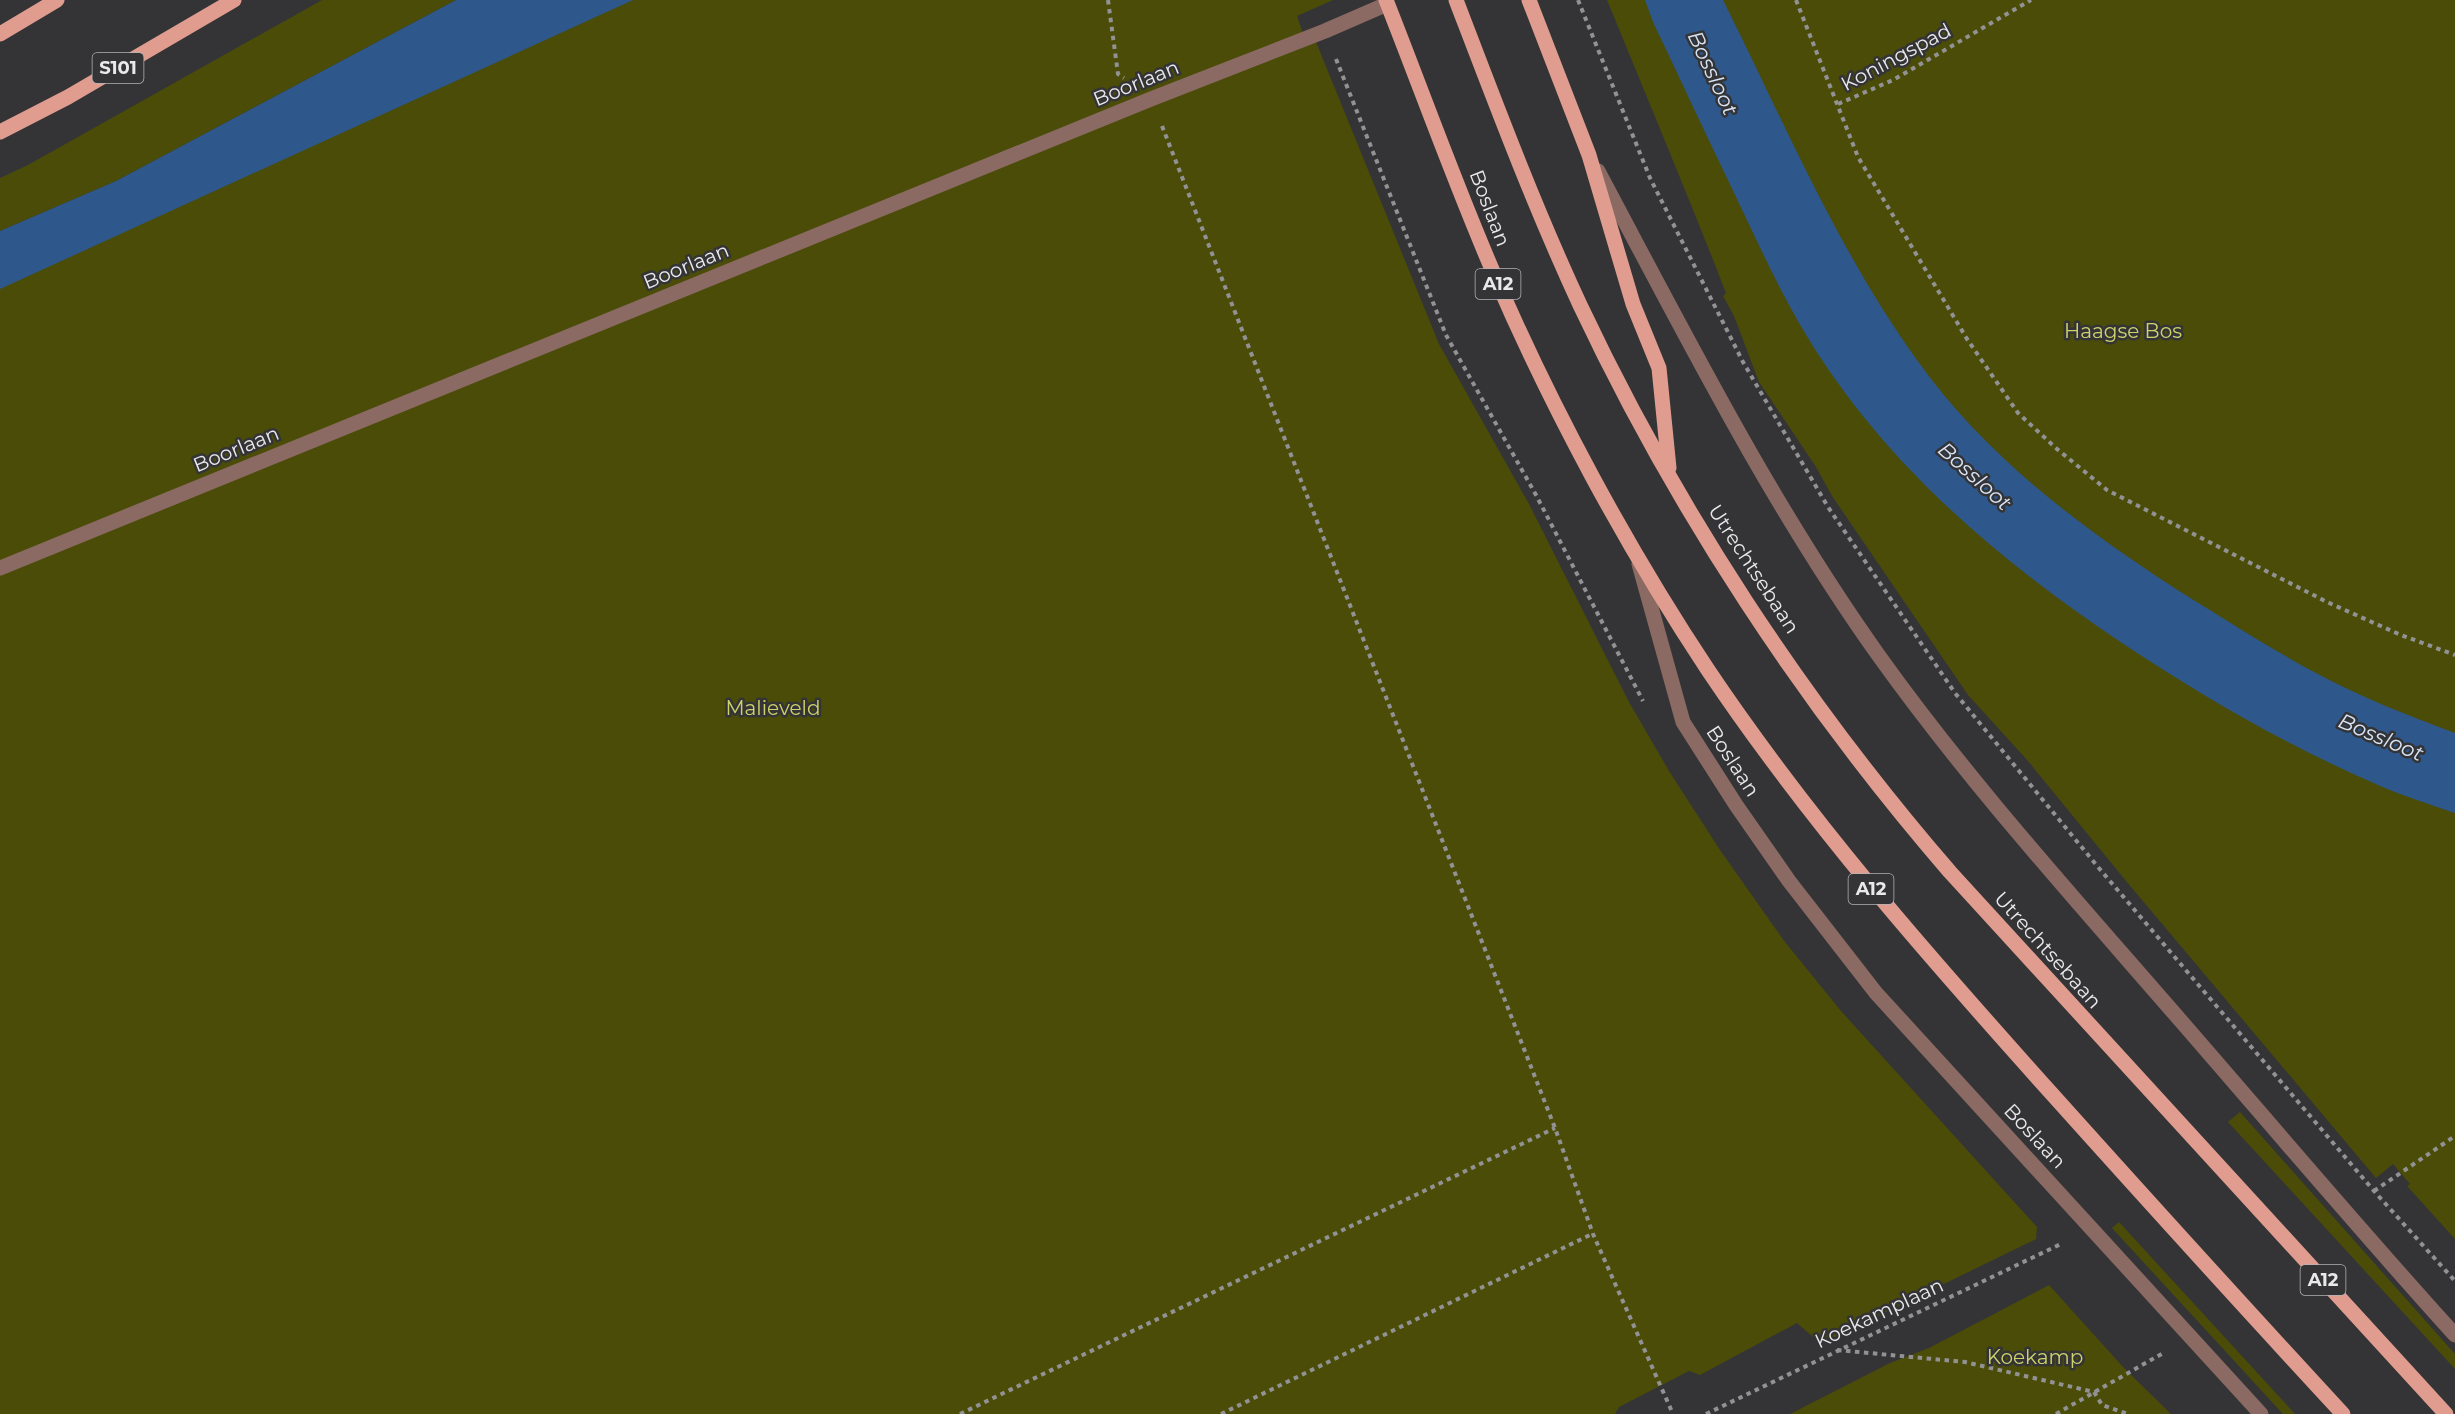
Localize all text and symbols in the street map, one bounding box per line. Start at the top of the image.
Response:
street label: Koningspad [1837,18,1955,96]
water label: Bossloot [1683,27,1744,119]
road number: S101 [92,53,144,83]
street label: Boorlaan [1090,55,1182,111]
street label: Boslaan [1464,166,1516,250]
street label: Boorlaan [640,238,732,294]
road number: A12 [1476,269,1520,299]
park label: Haagse Bos [2064,319,2182,343]
street label: Boorlaan [190,421,282,477]
water label: Bossloot [1933,437,2017,516]
street label: Utrechtsebaan [1703,500,1805,638]
park label: Malieveld [725,696,821,720]
water label: Bossloot [2335,708,2428,766]
street label: Boslaan [1701,721,1765,801]
road number: A12 [1848,874,1894,904]
street label: Utrechtsebaan [1989,887,2107,1013]
street label: Boslaan [1999,1099,2071,1173]
road number: A12 [2300,1265,2346,1295]
street label: Koekamplaan [1811,1273,1947,1353]
park label: Koekamp [1987,1345,2083,1369]

